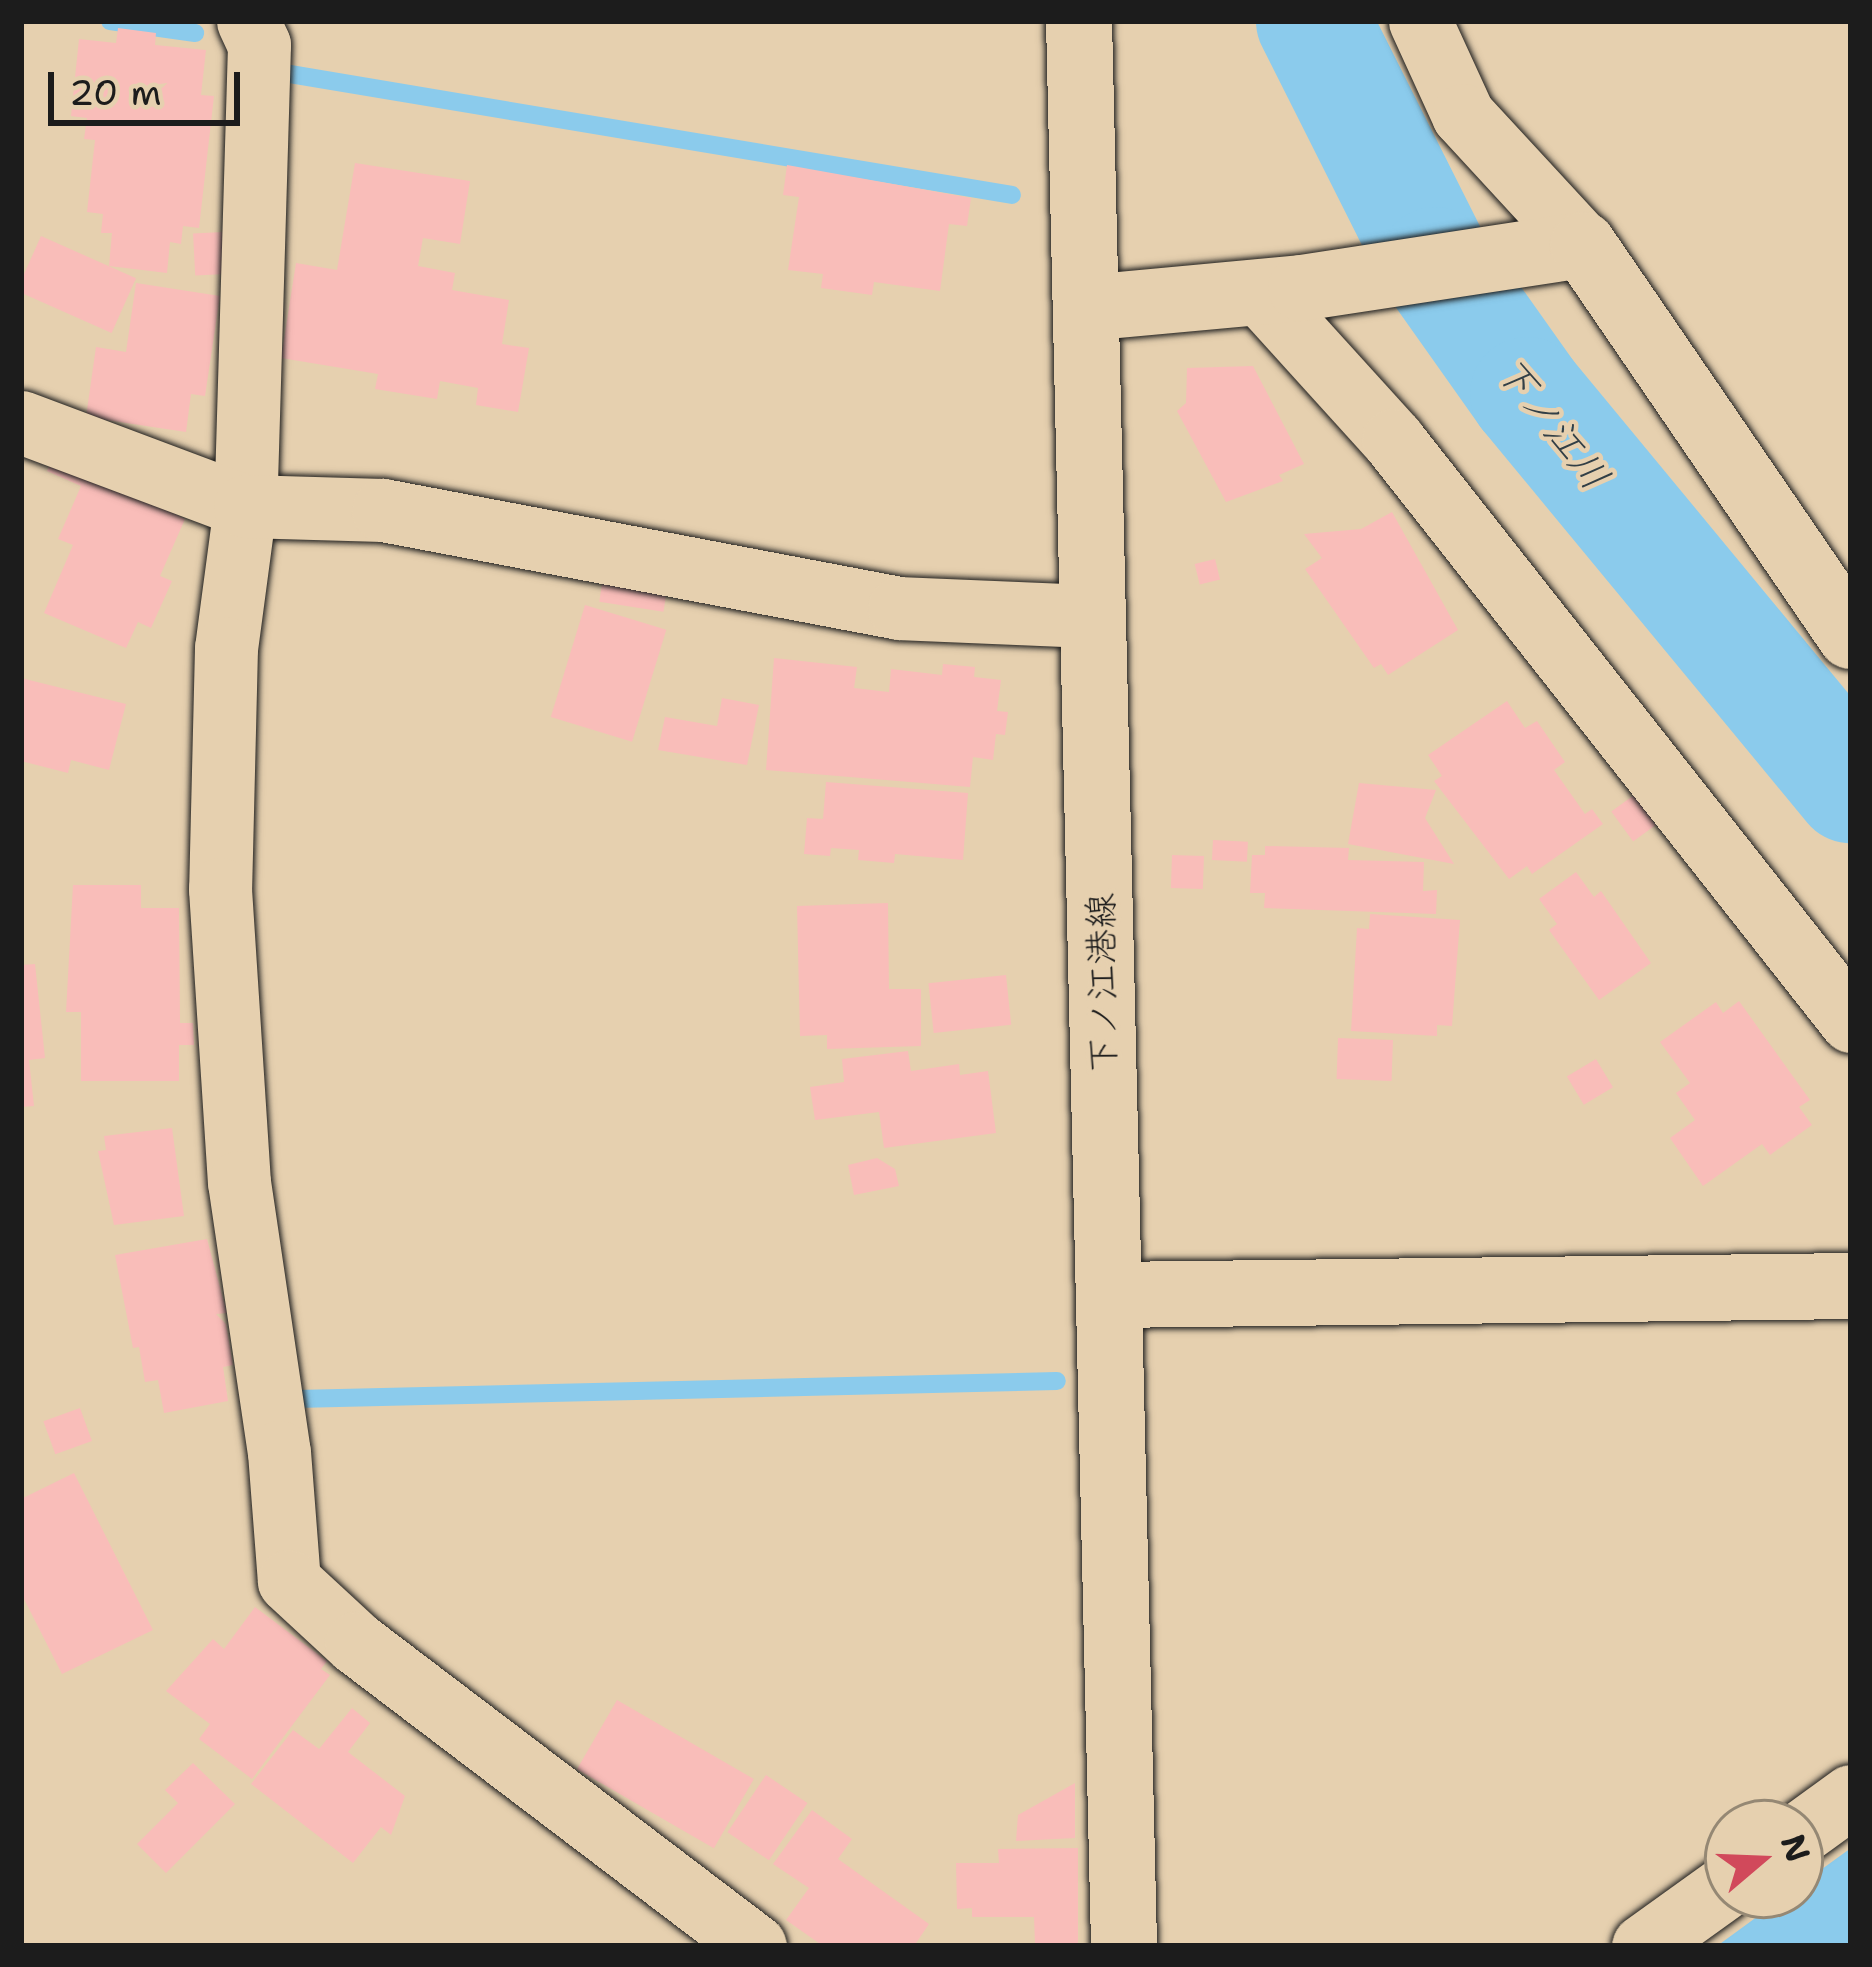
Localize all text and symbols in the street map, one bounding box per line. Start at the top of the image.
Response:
scale bar [54,48,246,122]
text: 20 m [69,68,162,117]
water label: 下ノ江川 [1487,347,1619,499]
street label: 下ノ江港線 [1079,893,1125,1073]
north arrow [1704,1799,1824,1919]
text: N [1770,1828,1821,1868]

